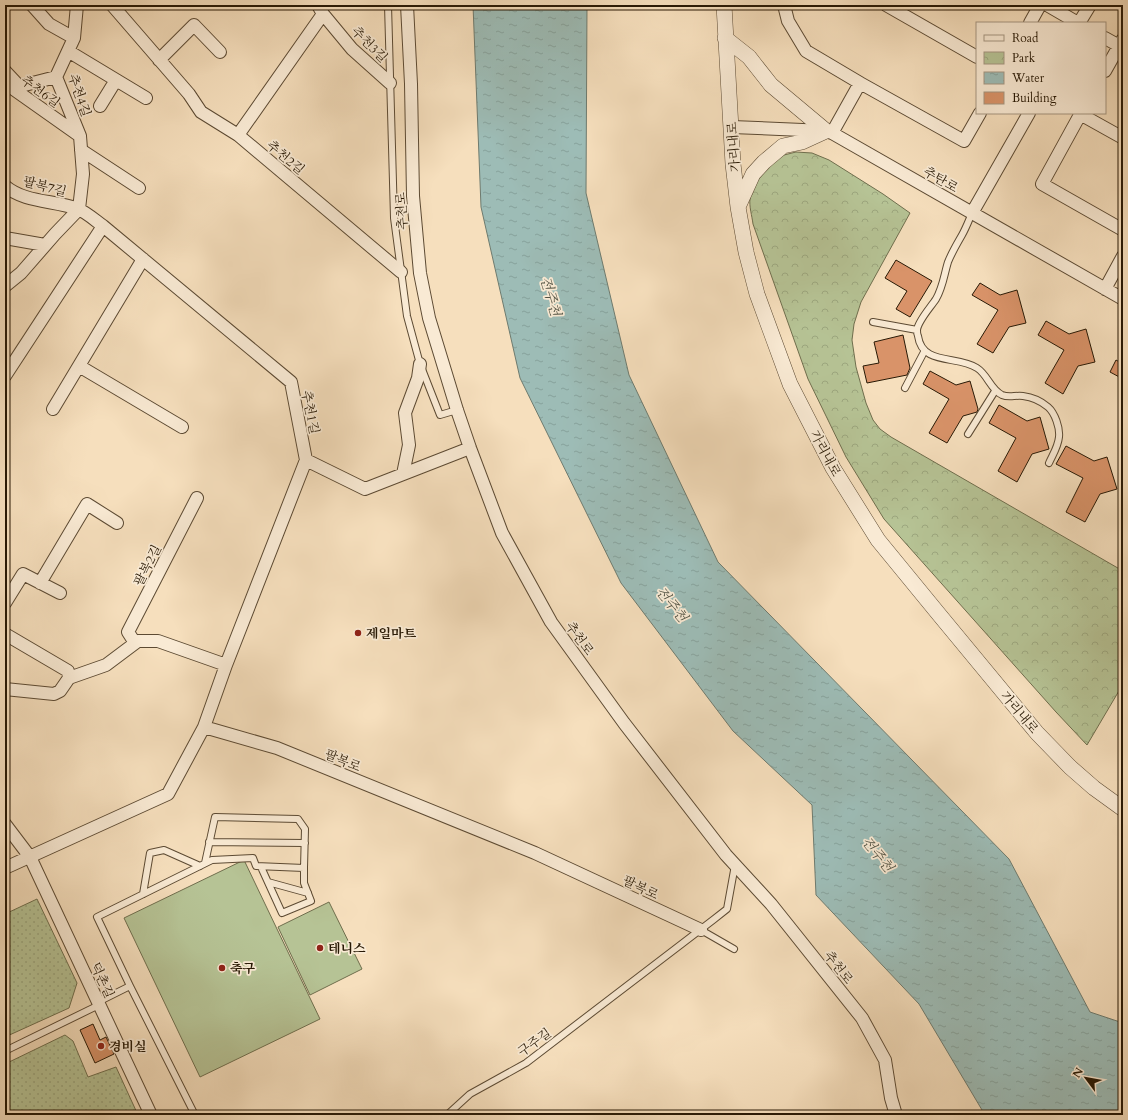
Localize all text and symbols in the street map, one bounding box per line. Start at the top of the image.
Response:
legend [976,22,1106,114]
street label: 추천3길 [347,23,391,67]
text: Road [1012,30,1039,46]
text: Park [1012,50,1036,66]
text: Water [1011,70,1045,86]
street label: 추천6길 [17,71,64,112]
street label: 추천4길 [63,71,95,119]
text: Building [1012,90,1057,106]
street label: 가리내로 [723,121,745,173]
street label: 추천2길 [263,137,308,179]
street label: 추탄로 [920,163,962,197]
street label: 팔복7길 [21,173,68,201]
street label: 추천로 [392,191,412,230]
water label: 전주천 [536,274,566,320]
street label: 추천1길 [297,389,323,436]
street label: 가리내로 [805,427,845,480]
street label: 팔복2길 [130,542,166,589]
water label: 전주천 [651,583,693,627]
street label: 추천로 [561,618,598,659]
place label: 제일마트 [366,625,417,643]
marker: 제일마트 [353,628,363,638]
street label: 가리내로 [996,688,1043,738]
street label: 팔복로 [322,746,364,776]
water label: 전주천 [857,833,899,877]
street label: 팔복로 [620,872,662,904]
place label: 테니스 [328,940,366,958]
marker: 테니스 [315,943,325,953]
street label: 추천로 [820,947,857,988]
street label: 덕촌길 [86,960,118,1001]
place label: 축구 [230,960,256,978]
marker: 축구 [217,963,227,973]
street label: 구주길 [514,1024,555,1061]
place label: 경비실 [109,1038,147,1056]
marker: 경비실 [96,1041,106,1051]
north arrow [1066,1058,1106,1098]
text: N [1069,1065,1087,1081]

